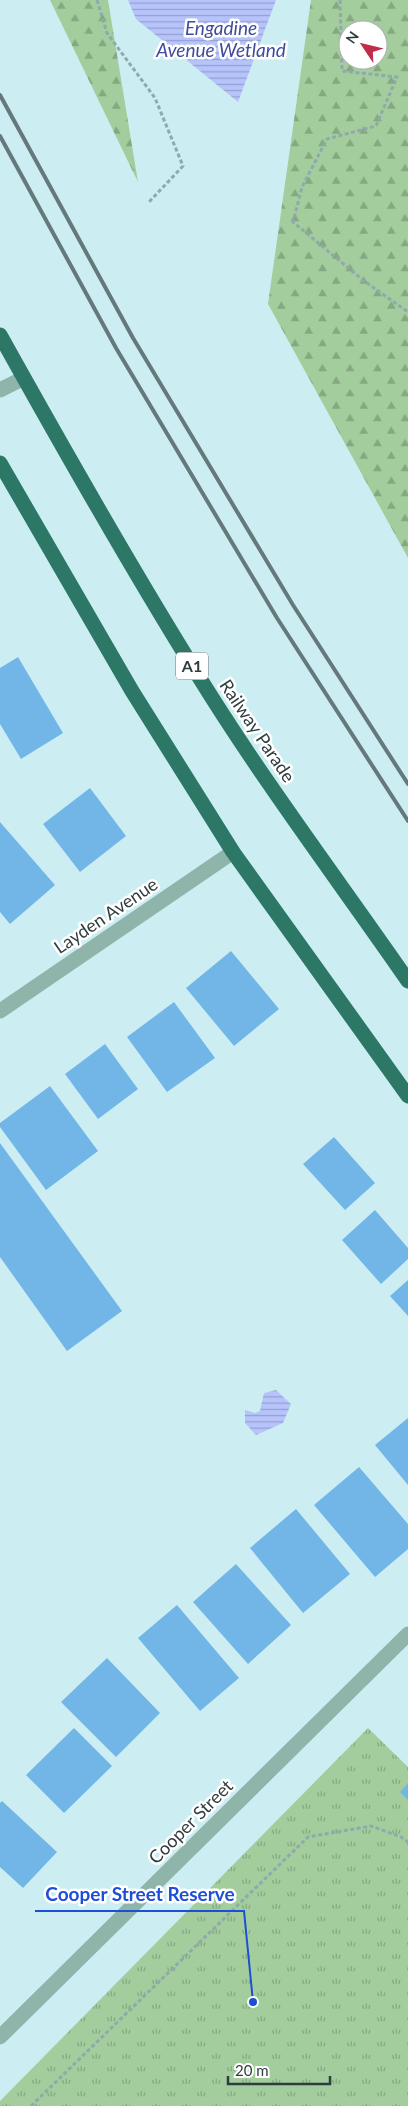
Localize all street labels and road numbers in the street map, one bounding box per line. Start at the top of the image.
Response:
road number: A1 [176,652,208,679]
street label: Railway Parade [215,675,300,786]
street label: Layden Avenue [49,872,161,958]
street label: Cooper Street [144,1774,237,1868]

